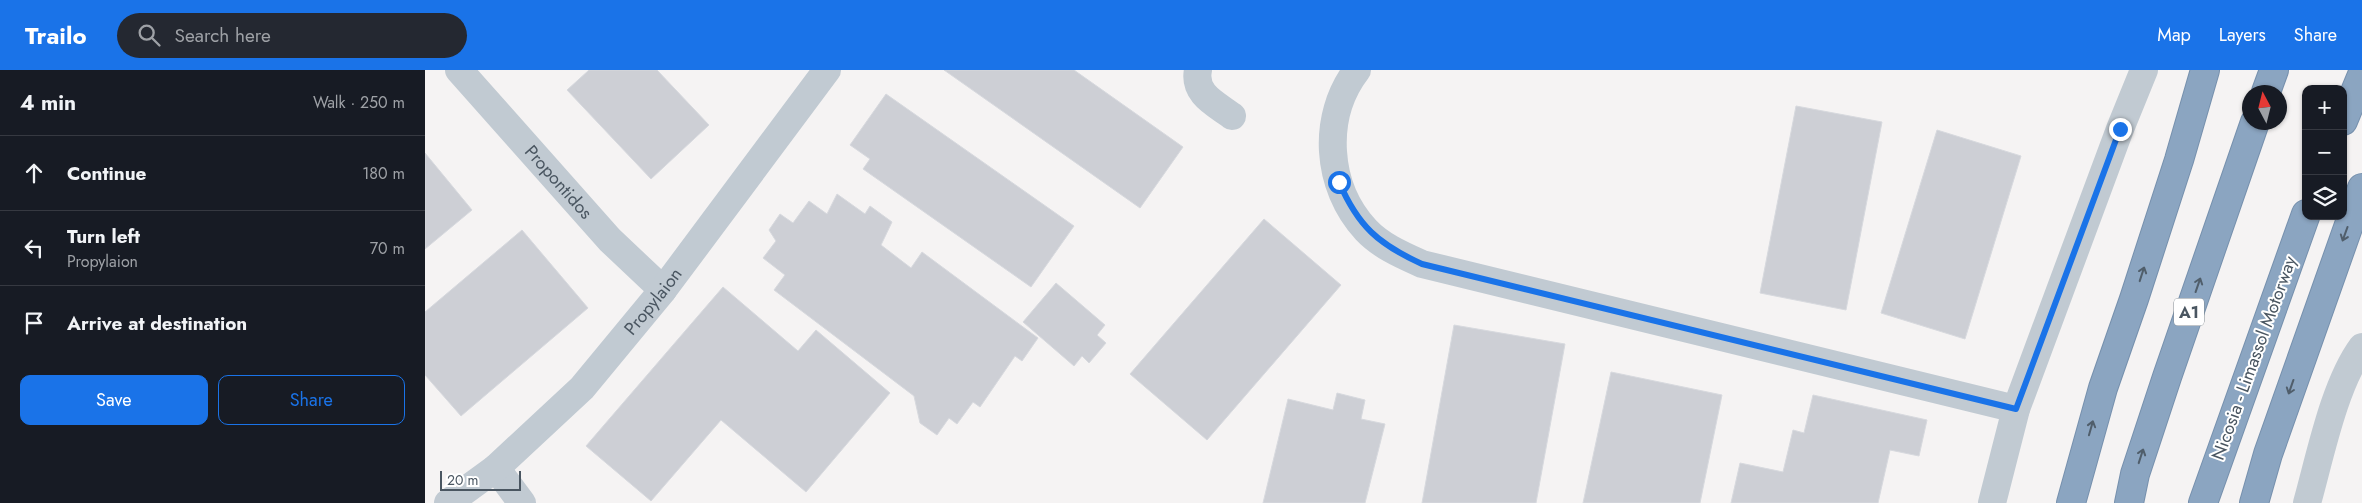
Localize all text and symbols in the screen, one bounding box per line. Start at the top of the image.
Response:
search box [117,13,467,58]
text: Trailo [25,18,87,53]
icon: search [135,21,163,49]
text: Search here [175,22,271,49]
text: Map [2157,22,2191,48]
text: Layers [2219,22,2266,48]
text: Share [2294,22,2337,48]
north arrow [2242,85,2287,130]
map controls [2302,85,2347,220]
button: + [2302,85,2347,130]
text: 4 min [20,88,76,118]
text: Walk · 250 m [313,91,405,114]
route end [2109,118,2132,141]
button: − [2302,130,2347,175]
street label: Propontidos [519,139,599,225]
icon: ahead [20,159,48,187]
text: Continue [67,160,146,187]
text: 180 m [362,162,405,185]
route start [1328,171,1351,194]
button: layers [2302,175,2347,220]
text: Turn left [67,223,140,250]
one-way arrow [2340,226,2349,241]
icon: left [20,234,48,262]
text: 70 m [370,237,405,260]
text: Propylaion [67,250,138,273]
street label: Nicosia - Limassol Motorway [2205,252,2303,464]
street label: Propylaion [618,262,688,341]
one-way arrow [2138,267,2148,283]
one-way arrow [2194,278,2203,293]
road number: A1 [2174,298,2204,326]
icon: arrive [20,309,48,337]
text: Arrive at destination [67,310,247,337]
button: Save [20,375,208,425]
button: Share [218,375,405,425]
one-way arrow [2286,379,2295,394]
one-way arrow [2087,421,2097,437]
one-way arrow [2137,449,2146,464]
scale bar [440,468,521,491]
text: 20 m [447,470,479,490]

